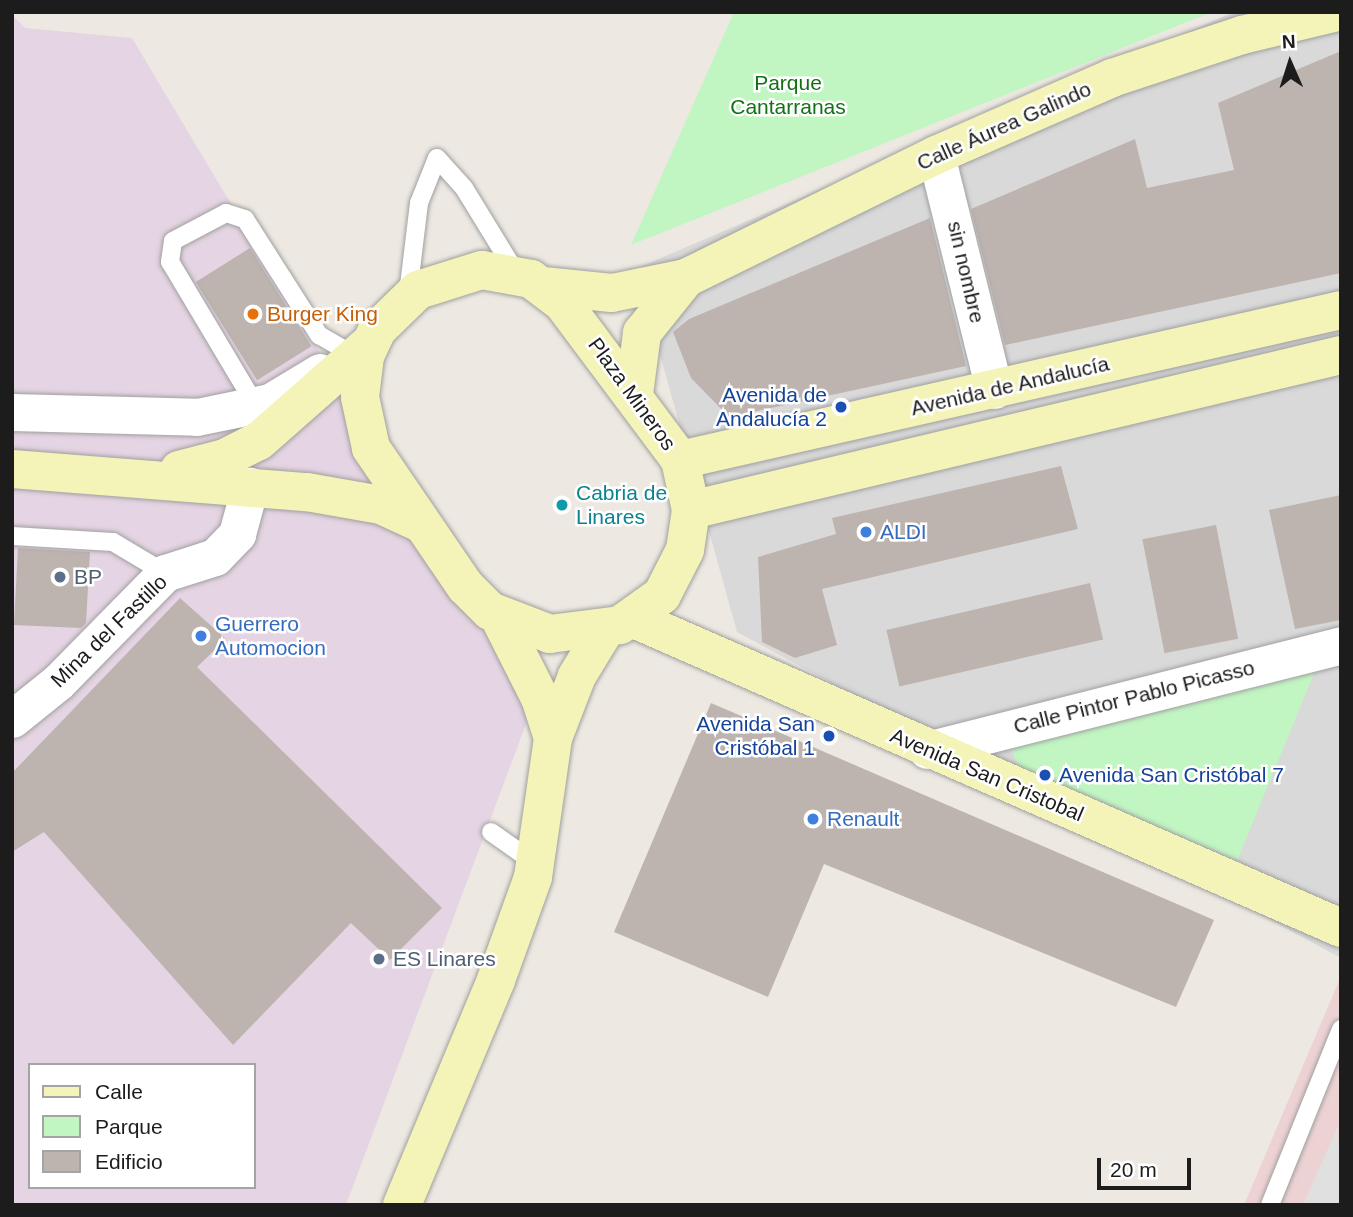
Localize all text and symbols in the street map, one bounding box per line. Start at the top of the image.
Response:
north arrow [1255,28,1325,98]
text: N [1281,31,1296,52]
park label: Parque Cantarranas [730,70,846,120]
street label: Calle Áurea Galindo [913,76,1095,176]
street label: sin nombre [942,219,990,325]
place label: Burger King [267,301,378,327]
marker: Burger King [245,306,261,322]
street label: Plaza Mineros [583,333,681,455]
street label: Avenida de Andalucía [908,351,1112,421]
place label: Avenida de Andalucía 2 [716,382,827,432]
marker: Avenida de Andalucía 2 [833,399,849,415]
place label: Cabria de Linares [576,480,667,530]
marker: Cabria de Linares [554,497,570,513]
place label: ALDI [880,519,927,545]
marker: ALDI [858,524,874,540]
place label: BP [74,564,102,590]
street label: Mina del Fastillo [46,569,172,693]
marker: BP [52,569,68,585]
place label: Guerrero Automocion [215,611,326,661]
marker: Guerrero Automocion [193,628,209,644]
street label: Calle Pintor Pablo Picasso [1011,655,1257,739]
place label: Avenida San Cristóbal 1 [696,711,815,761]
street label: Avenida San Cristobal [887,723,1087,827]
marker: Avenida San Cristóbal 1 [821,728,837,744]
place label: Avenida San Cristóbal 7 [1059,762,1284,788]
marker: Avenida San Cristóbal 7 [1037,767,1053,783]
place label: Renault [827,806,899,832]
marker: Renault [805,811,821,827]
place label: ES Linares [393,946,496,972]
marker: ES Linares [371,951,387,967]
legend [28,1063,256,1189]
text: Calle [95,1080,143,1103]
text: Parque [95,1115,163,1138]
scale bar [1101,1144,1196,1188]
text: Edificio [95,1150,163,1173]
text: 20 m [1110,1158,1157,1181]

